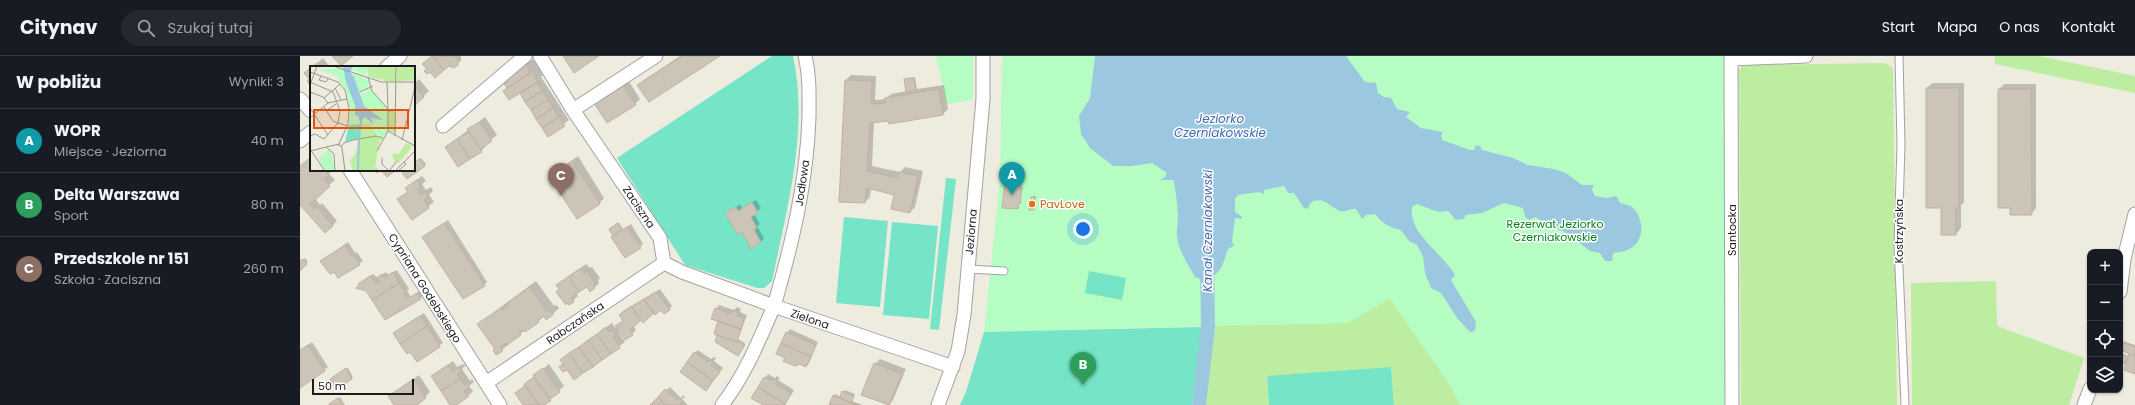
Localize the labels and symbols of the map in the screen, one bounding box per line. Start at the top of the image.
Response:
inset map [310,66,415,171]
water label: Jeziorko Czerniakowskie [1174,110,1267,141]
street label: Jodłowa [791,159,813,207]
pin: A [999,162,1025,195]
pin: C [548,163,574,196]
water label: Kanał Czerniakowski [1199,169,1216,292]
street label: Zaciszna [619,183,659,231]
place label: PavLove [1040,196,1085,212]
marker: PavLove [1027,199,1037,209]
street label: Kostrzyńska [1891,199,1907,263]
street label: Santocka [1724,204,1740,256]
street label: Jeziorna [961,208,981,256]
park label: Rezerwat Jeziorko Czerniakowskie [1506,216,1604,245]
your location [1073,219,1093,239]
street label: Cypriana Godebskiego [385,230,465,346]
street label: Rabczańska [543,298,607,348]
street label: Zielona [789,305,831,333]
pin: B [1070,352,1096,385]
scale bar [312,377,414,396]

